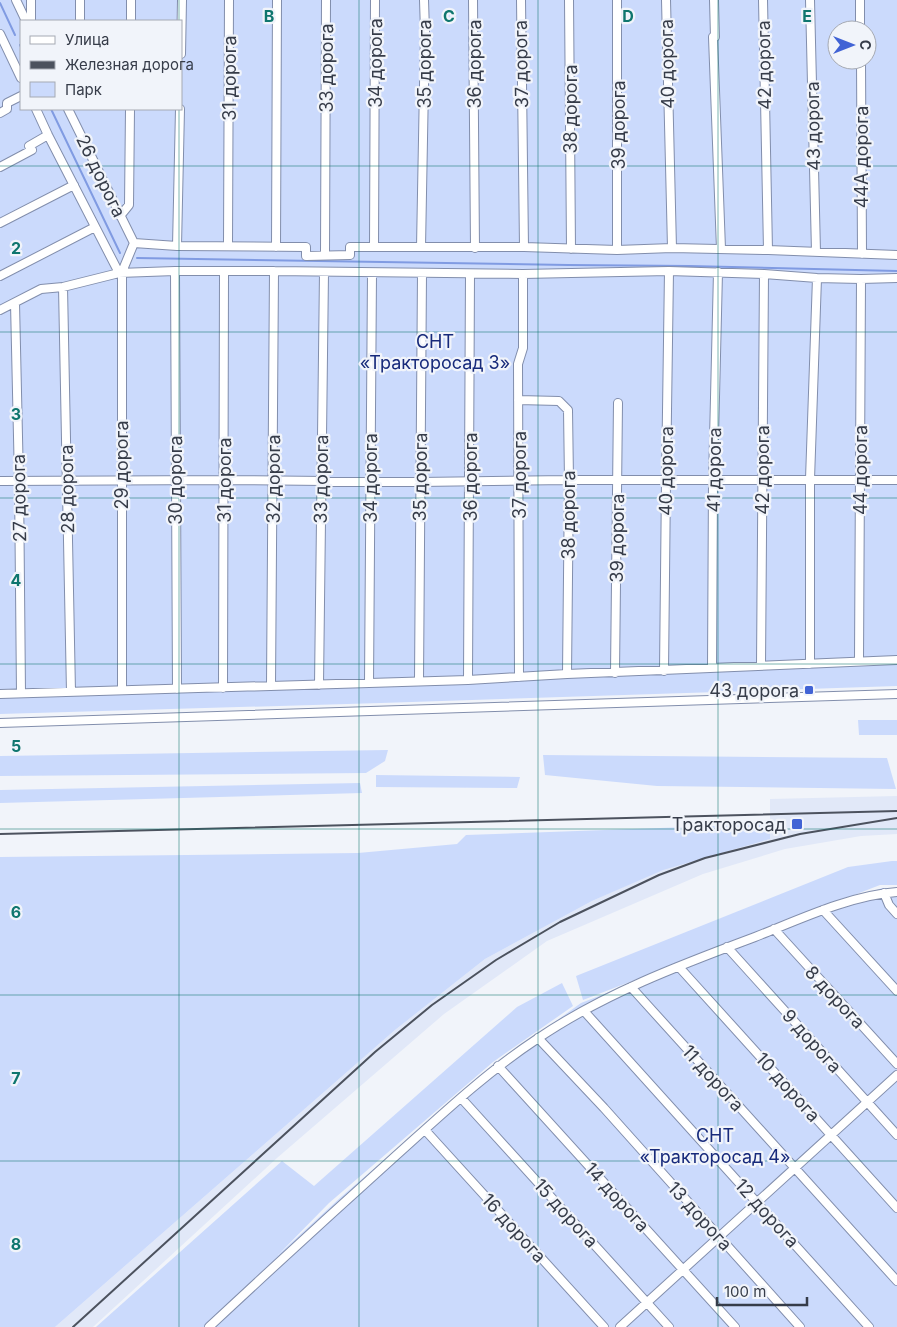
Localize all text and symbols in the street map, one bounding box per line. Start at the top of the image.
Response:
text: B [264,6,274,26]
text: C [443,6,455,26]
text: D [622,6,634,26]
text: E [802,6,812,26]
street label: 34 дорога [365,18,386,108]
street label: 36 дорога [464,19,485,109]
street label: 40 дорога [656,19,678,109]
legend [20,20,182,110]
street label: 35 дорога [414,20,435,109]
street label: 37 дорога [510,20,532,108]
street label: 42 дорога [753,20,775,110]
north arrow [827,20,877,70]
street label: 33 дорога [316,23,337,113]
text: Улица [65,30,109,49]
street label: 31 дорога [219,35,240,121]
text: С [857,40,874,50]
text: Железная дорога [65,55,194,74]
street label: 38 дорога [560,64,581,154]
text: Парк [65,80,102,99]
street label: 39 дорога [608,80,629,170]
street label: 43 дорога [802,81,824,171]
street label: 44А дорога [851,106,872,208]
street label: 26 дорога [72,131,130,221]
text: 2 [11,238,21,258]
park label: СНТ «Тракторосад 3» [360,331,510,373]
text: 3 [11,404,21,424]
street label: 29 дорога [111,420,132,510]
street label: 42 дорога [752,425,773,515]
street label: 44 дорога [850,425,871,515]
street label: 40 дорога [655,426,677,516]
street label: 41 дорога [703,427,725,513]
street label: 37 дорога [509,431,530,519]
street label: 35 дорога [409,432,431,522]
street label: 36 дорога [460,432,481,522]
street label: 34 дорога [360,433,381,523]
street label: 32 дорога [263,434,284,524]
street label: 33 дорога [310,434,332,524]
street label: 30 дорога [165,435,186,525]
street label: 31 дорога [214,437,235,523]
street label: 28 дорога [56,444,78,534]
street label: 27 дорога [8,454,30,542]
street label: 38 дорога [558,470,579,560]
street label: 39 дорога [606,493,628,583]
text: 4 [11,570,22,590]
place label: 43 дорога [709,680,799,701]
marker: 43 дорога [803,684,815,696]
text: 5 [11,736,21,756]
place label: Тракторосад [672,814,786,835]
marker: Тракторосад [790,817,804,831]
text: 6 [11,902,21,922]
street label: 8 дорога [801,961,869,1033]
street label: 9 дорога [778,1005,846,1077]
street label: 11 дорога [678,1041,748,1115]
street label: 10 дорога [752,1048,824,1126]
text: 7 [11,1068,21,1088]
park label: СНТ «Тракторосад 4» [640,1125,790,1167]
street label: 14 дорога [580,1158,654,1236]
street label: 15 дорога [530,1174,602,1252]
street label: 12 дорога [731,1174,803,1252]
street label: 13 дорога [664,1177,736,1255]
street label: 16 дорога [478,1189,550,1267]
text: 8 [11,1234,21,1254]
scale bar [717,1274,807,1306]
text: 100 m [724,1282,766,1301]

